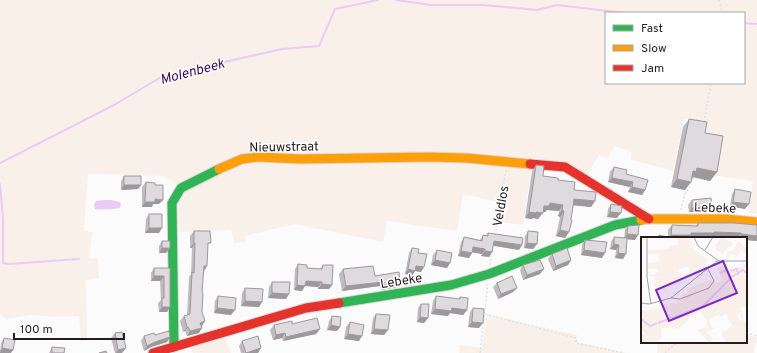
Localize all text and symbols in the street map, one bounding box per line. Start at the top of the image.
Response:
legend [605,12,745,84]
text: Fast [641,21,663,37]
text: Slow [641,41,667,57]
water label: Molenbeek [158,55,227,89]
text: Jam [641,61,664,77]
street label: Nieuwstraat [249,139,319,157]
street label: Veldlos [490,184,513,228]
street label: Lebeke [694,200,736,218]
inset map [641,237,747,343]
street label: Lebeke [379,271,423,293]
scale bar [14,315,124,341]
text: 100 m [20,322,53,338]

